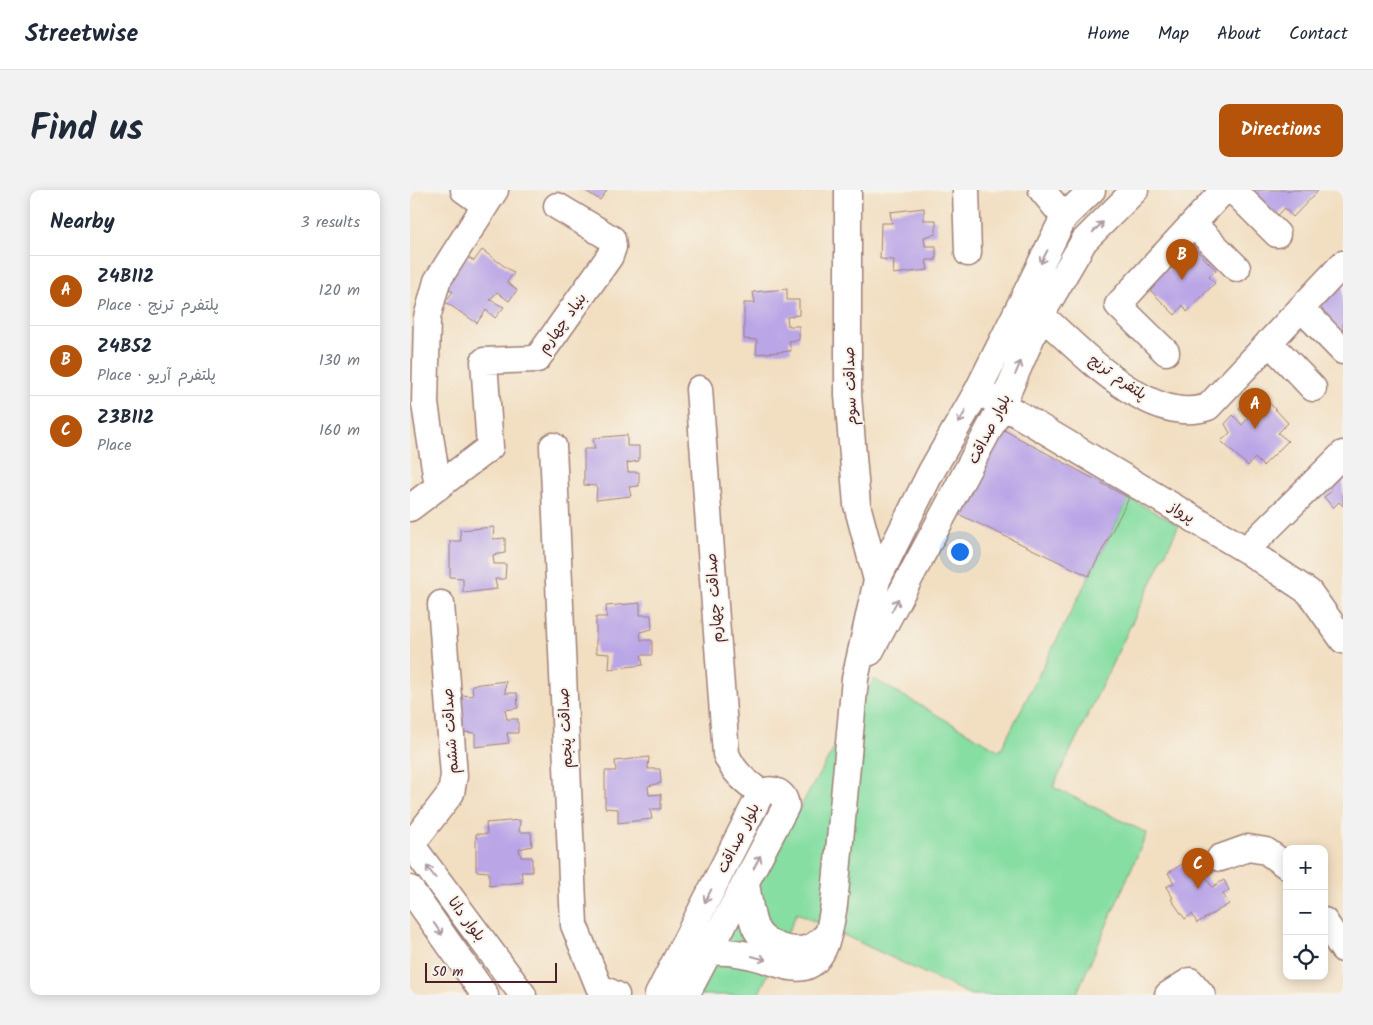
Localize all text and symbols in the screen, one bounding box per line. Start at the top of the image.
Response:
text: Streetwise [25,15,138,54]
text: Home [1087,20,1130,49]
text: Map [1158,20,1189,49]
text: About [1217,20,1261,49]
text: Contact [1289,20,1348,49]
text: Find us [30,102,143,158]
button: Directions [1219,104,1343,157]
text: Nearby [50,206,115,239]
text: 3 results [301,210,360,235]
one-way arrow [1092,221,1104,234]
pin: B [1166,239,1198,280]
one-way arrow [1039,249,1048,264]
text: Z4B112 [97,262,154,292]
text: A [61,278,71,303]
text: 120 m [319,278,360,303]
street label: بنیاد چهارم [532,288,593,359]
text: Place · پلتفرم ترنج [97,293,219,318]
text: Z4B52 [97,332,152,362]
street label: صداقت سوم [838,346,864,426]
text: B [61,348,71,373]
text: 130 m [319,348,360,373]
street label: پلتفرم ترنج [1083,349,1152,407]
one-way arrow [1014,361,1024,376]
text: Place · پلتفرم آریو [97,363,216,388]
pin: A [1239,388,1271,429]
street label: بلوار صداقت [962,390,1018,469]
text: Z3B112 [97,403,154,433]
one-way arrow [957,410,967,425]
text: C [61,418,71,443]
text: 160 m [319,418,360,443]
text: Place [97,433,131,458]
street label: پرواز [1163,495,1199,530]
your location [947,539,973,565]
street label: صداقت چهارم [700,552,730,644]
one-way arrow [891,598,900,613]
street label: صداقت ششم [436,687,466,775]
street label: صداقت پنجم [552,687,580,769]
street label: بلوار صداقت [711,799,767,878]
map controls [1283,845,1328,980]
button: + [1283,845,1328,890]
pin: C [1182,848,1214,889]
one-way arrow [753,855,762,870]
one-way arrow [426,866,437,879]
one-way arrow [703,888,712,903]
button: − [1283,890,1328,935]
street label: بلوار دانا [441,892,491,947]
one-way arrow [433,922,443,936]
button: locate [1283,935,1328,980]
one-way arrow [750,953,766,963]
scale bar [425,960,558,983]
text: 50 m [432,961,463,983]

